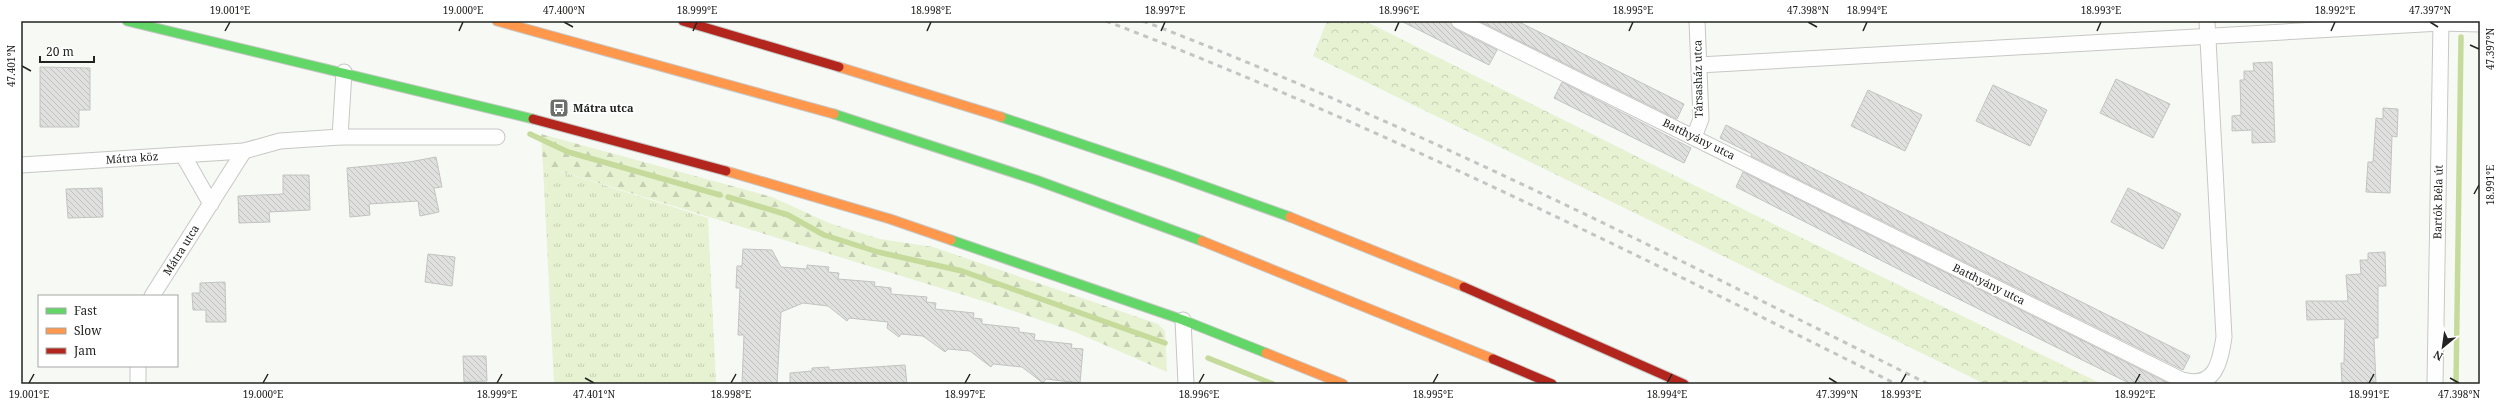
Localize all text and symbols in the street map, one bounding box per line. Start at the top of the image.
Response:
text: 19.001°E [210,3,250,17]
text: 19.000°E [443,3,483,17]
text: 47.400°N [543,3,585,17]
text: 18.999°E [677,3,717,17]
text: 18.998°E [911,3,951,17]
text: 18.997°E [1145,3,1185,17]
text: 18.996°E [1379,3,1419,17]
text: 18.995°E [1613,3,1653,17]
text: 47.398°N [1787,3,1829,17]
text: 18.994°E [1847,3,1887,17]
text: 18.993°E [2081,3,2121,17]
text: 18.992°E [2315,3,2355,17]
text: 47.397°N [2409,3,2451,17]
text: 47.397°N [2483,28,2497,70]
scale bar [40,38,94,64]
street label: Társasház utca [1689,40,1706,118]
text: 20 m [46,43,74,60]
text: 47.401°N [4,45,18,87]
bus stop icon: Mátra utca [548,97,570,119]
place label: Mátra utca [573,100,634,115]
street label: Batthyány utca [1661,115,1738,163]
street label: Mátra köz [105,148,159,167]
street label: Bartók Béla út [2429,164,2446,239]
text: 18.991°E [2483,165,2497,205]
street label: Mátra utca [159,222,202,278]
street label: Batthyány utca [1951,260,2028,308]
legend [38,295,178,367]
text: Fast [74,302,97,319]
text: Slow [74,322,102,339]
north arrow [2423,327,2463,367]
text: Jam [73,342,96,359]
text: N [2430,347,2445,365]
text: 19.001°E [9,387,49,401]
text: 19.000°E [243,387,283,401]
text: 18.999°E [477,387,517,401]
text: 47.401°N [573,387,615,401]
text: 18.998°E [711,387,751,401]
text: 18.997°E [945,387,985,401]
text: 18.996°E [1179,387,1219,401]
text: 18.995°E [1413,387,1453,401]
text: 18.994°E [1647,387,1687,401]
text: 47.399°N [1816,387,1858,401]
text: 18.993°E [1881,387,1921,401]
text: 18.992°E [2115,387,2155,401]
text: 18.991°E [2349,387,2389,401]
text: 47.398°N [2438,387,2480,401]

